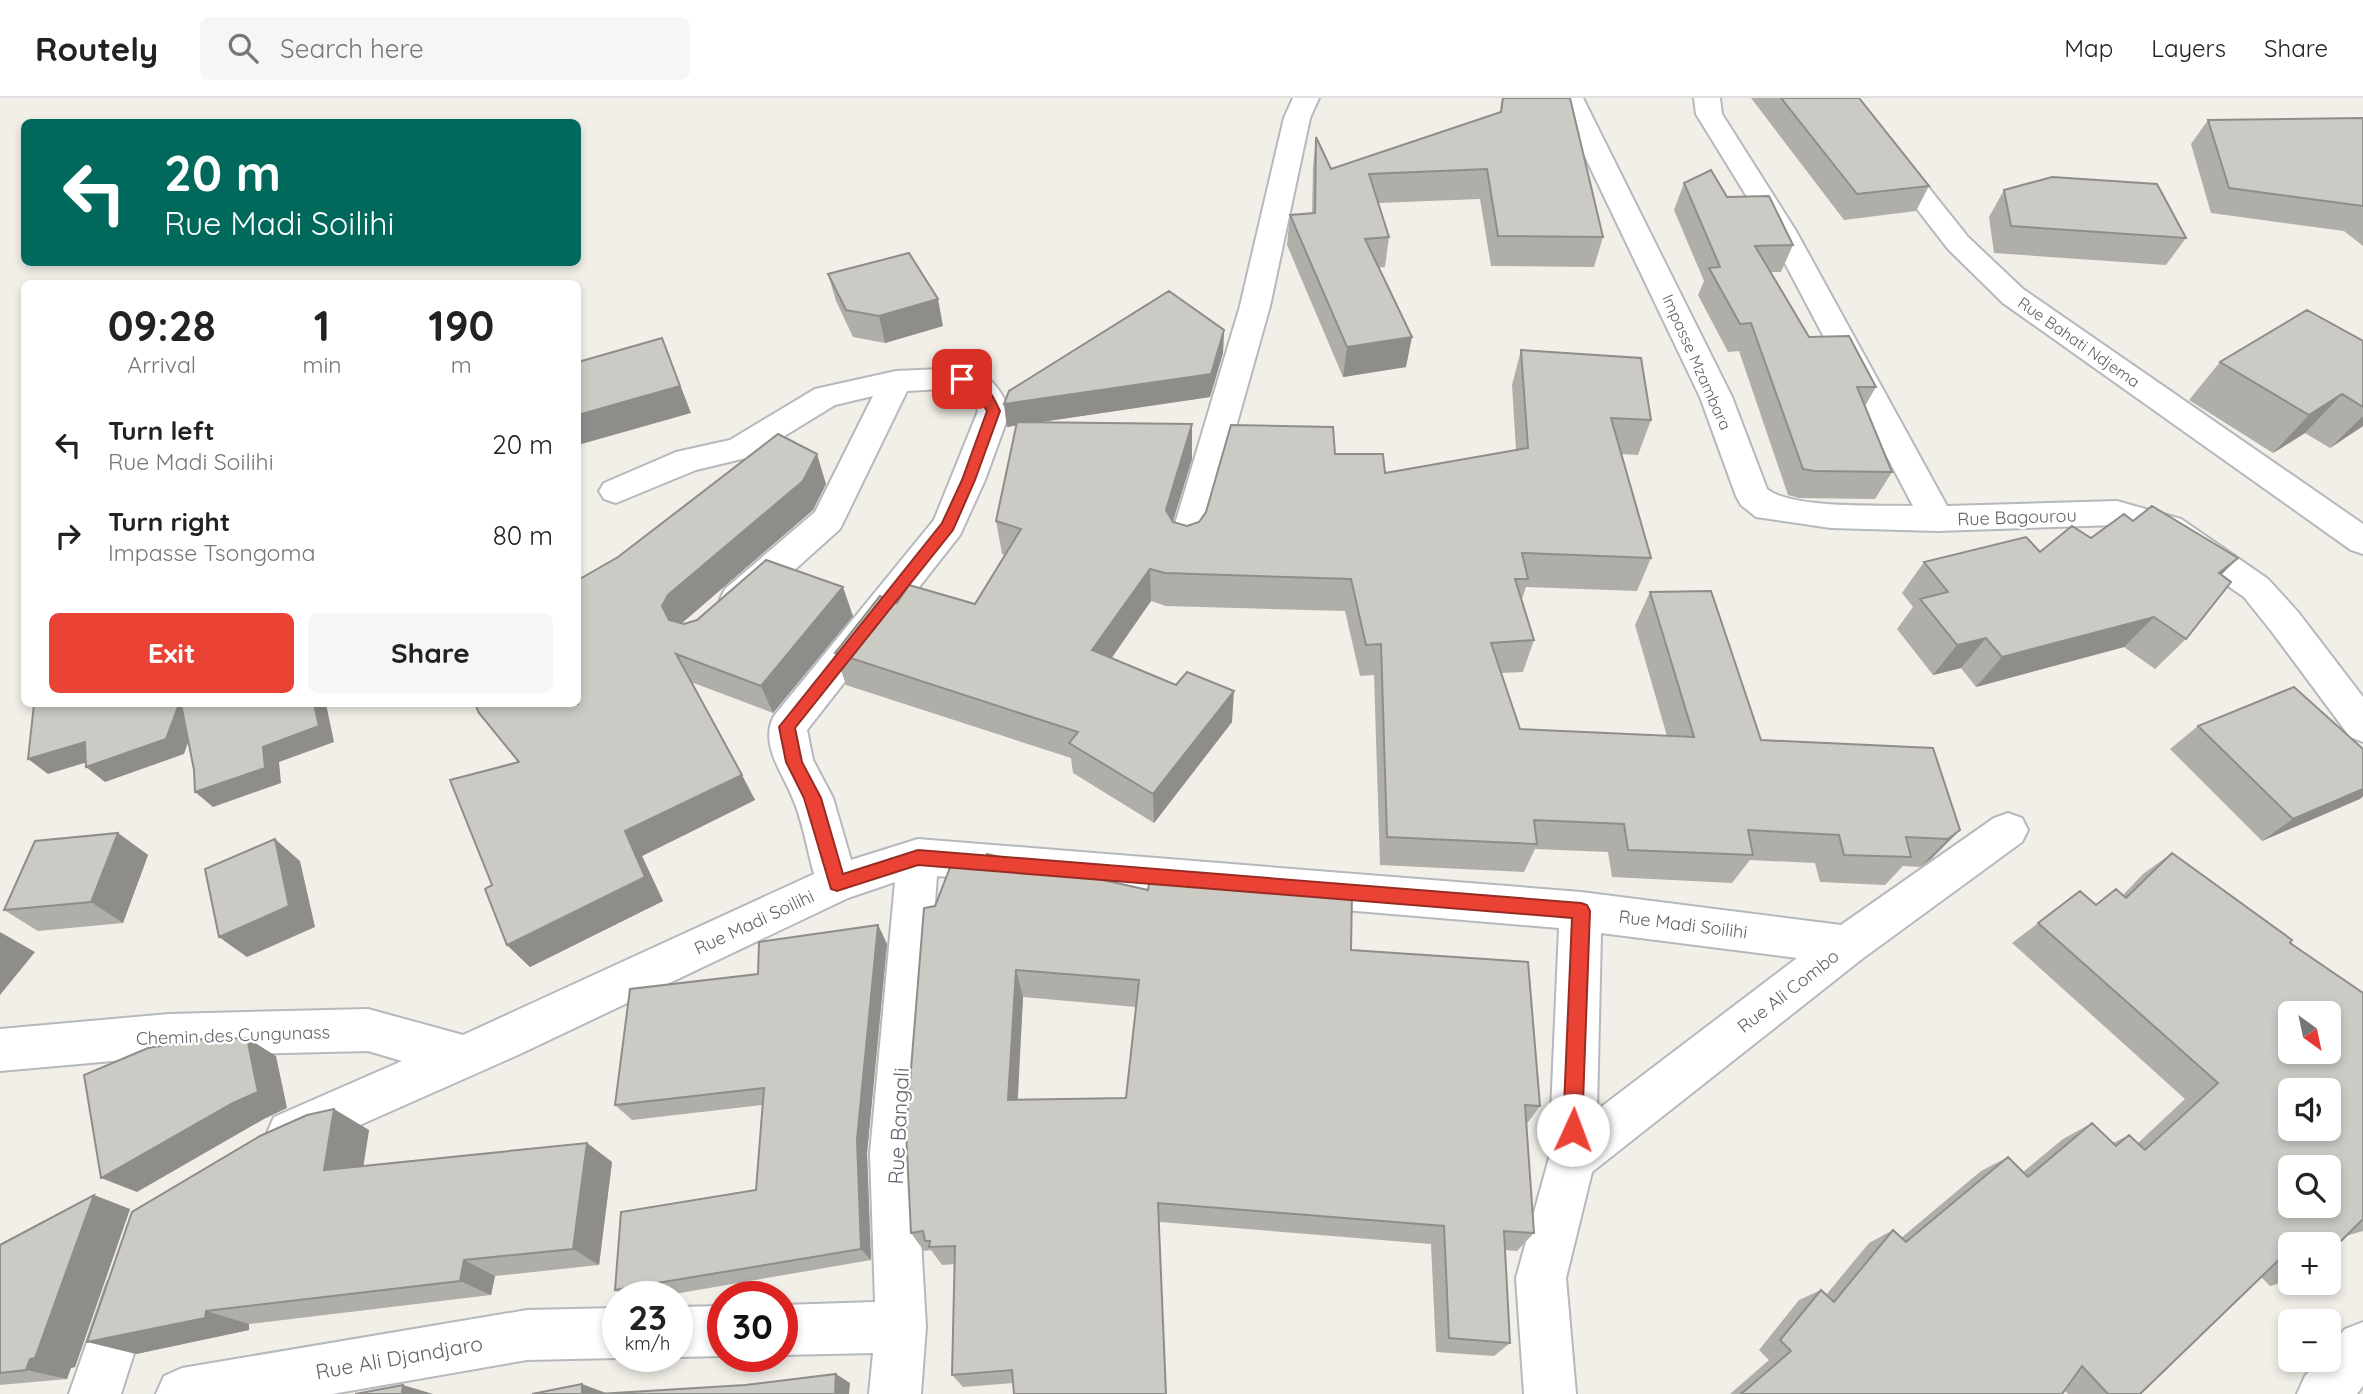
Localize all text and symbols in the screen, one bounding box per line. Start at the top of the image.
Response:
search box [200,17,690,80]
text: Routely [35,28,158,69]
icon: search [224,29,262,67]
text: Search here [280,32,424,65]
text: Map [2064,33,2113,63]
text: Layers [2151,33,2226,63]
text: Share [2264,33,2328,63]
text: 20 m [164,142,281,203]
icon: left [49,147,140,238]
text: Rue Madi Soilihi [164,203,394,243]
street label: Impasse Mzambara [1658,291,1736,433]
street label: Rue Bahati Ndjema [2014,292,2144,392]
text: 09:28 [108,299,216,352]
text: 1 [314,299,330,352]
text: 190 [428,299,494,352]
pin [932,349,992,409]
text: Arrival [127,350,196,379]
text: min [302,350,342,379]
text: m [451,350,472,379]
icon: arrive [943,360,981,398]
text: Turn left [108,414,215,447]
icon: left [49,426,87,464]
text: 20 m [492,428,553,461]
text: Rue Madi Soilihi [108,447,274,476]
street label: Rue Bagourou [1957,503,2077,531]
text: Turn right [108,505,230,538]
icon: right [49,517,87,555]
text: 80 m [493,519,553,552]
text: Impasse Tsongoma [108,538,315,567]
button: Exit [49,613,294,693]
button: Share [308,613,553,693]
street label: Rue Madi Soilihi [690,884,818,960]
street label: Rue Madi Soilihi [1617,905,1749,943]
street label: Rue Ali Combo [1733,944,1843,1038]
north arrow [2278,1001,2342,1064]
map controls [2278,1001,2341,1372]
street label: Chemin des Cungunass [136,1020,330,1050]
street label: Rue Bangali [882,1067,914,1185]
button: sound [2278,1078,2341,1141]
position arrow [1536,1093,1610,1167]
button: search [2278,1155,2341,1218]
button: + [2278,1232,2341,1295]
speed limit sign: 30 [707,1281,798,1372]
text: 23 [628,1295,667,1339]
button: − [2278,1309,2341,1372]
street label: Rue Ali Djandjaro [313,1330,485,1384]
text: km/h [625,1332,670,1355]

